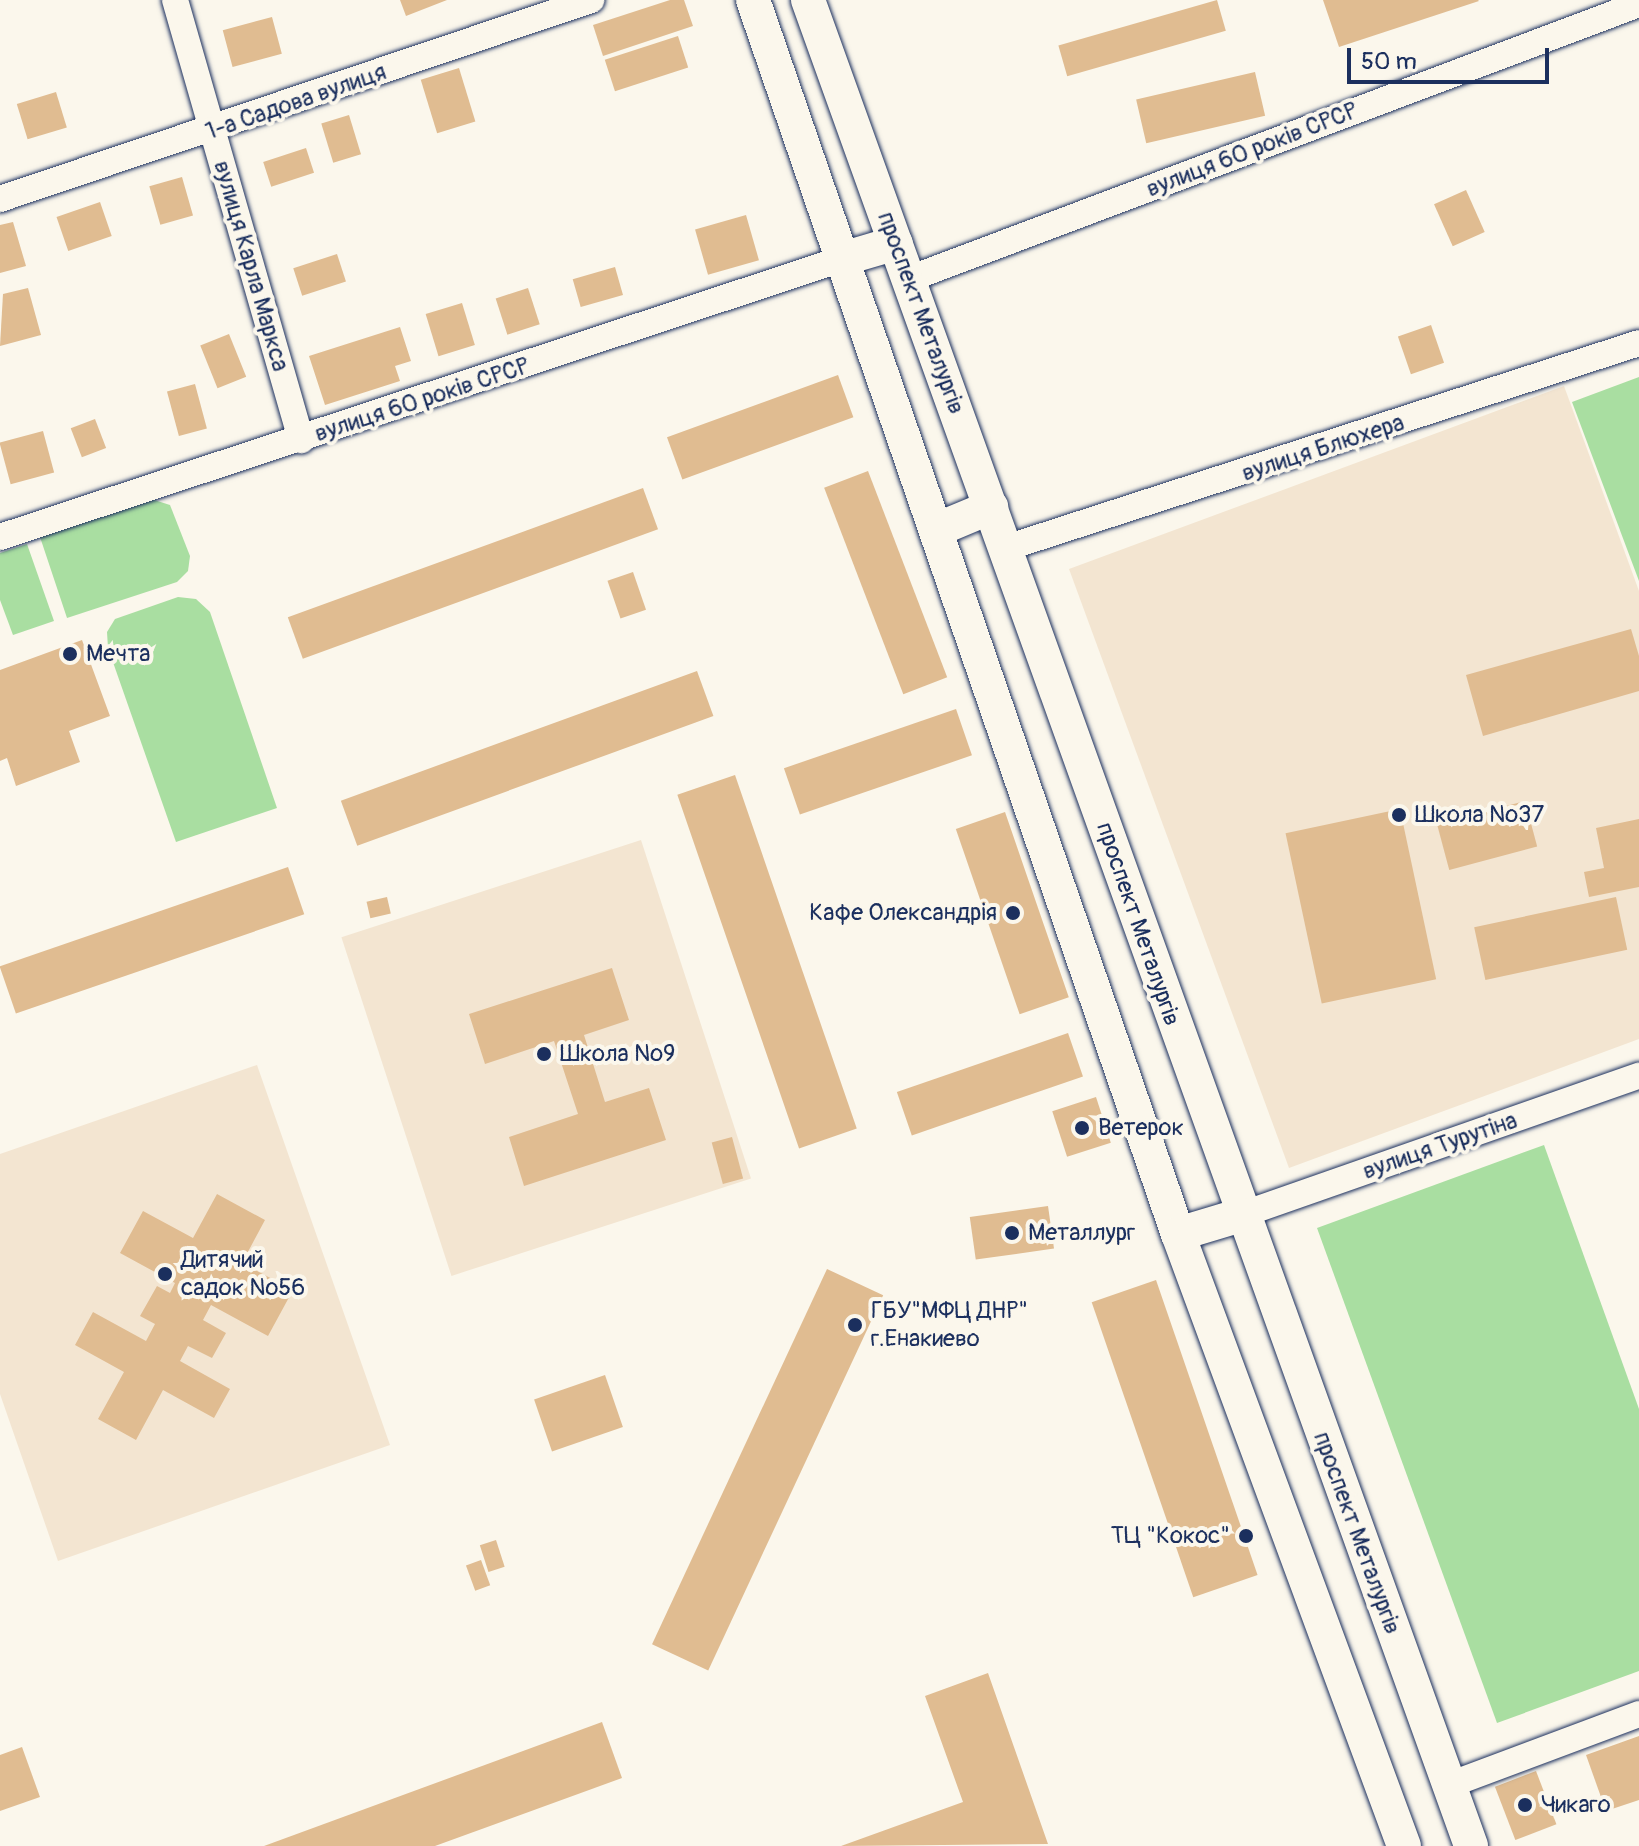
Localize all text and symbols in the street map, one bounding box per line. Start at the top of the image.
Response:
scale bar [1351,32,1553,82]
text: 50 m [1361,47,1417,76]
street label: 1-а Садова вулиця [202,58,390,146]
street label: вулиця 60 років СРСР [1142,96,1362,204]
street label: вулиця Карла Маркса [207,157,295,375]
street label: проспект Металургів [871,208,971,418]
street label: вулиця 60 років СРСР [311,352,533,448]
street label: вулиця Блюхера [1238,408,1408,488]
place label: Мечта [86,640,150,668]
marker: Мечта [61,645,79,663]
place label: Школа №37 [1415,801,1544,829]
marker: Школа №37 [1390,806,1408,824]
street label: проспект Металургів [1090,819,1186,1029]
place label: Кафе Олександрія [809,899,997,927]
marker: Кафе Олександрія [1004,904,1022,922]
place label: Школа №9 [560,1040,675,1068]
marker: Школа №9 [535,1045,553,1063]
street label: вулиця Турутіна [1359,1106,1521,1186]
place label: Ветерок [1098,1114,1184,1142]
marker: Ветерок [1073,1119,1091,1137]
place label: Металлург [1028,1219,1135,1247]
marker: Металлург [1003,1224,1021,1242]
place label: Дитячий садок №56 [181,1246,305,1302]
marker: Дитячий садок №56 [156,1265,174,1283]
place label: ГБУ"МФЦ ДНР" г.Енакиево [871,1297,1028,1353]
marker: ГБУ"МФЦ ДНР" г.Енакиево [846,1316,864,1334]
street label: проспект Металургів [1307,1428,1407,1638]
place label: ТЦ "Кокос" [1111,1522,1230,1550]
marker: ТЦ "Кокос" [1237,1527,1255,1545]
place label: Чикаго [1541,1791,1611,1819]
marker: Чикаго [1516,1796,1534,1814]

